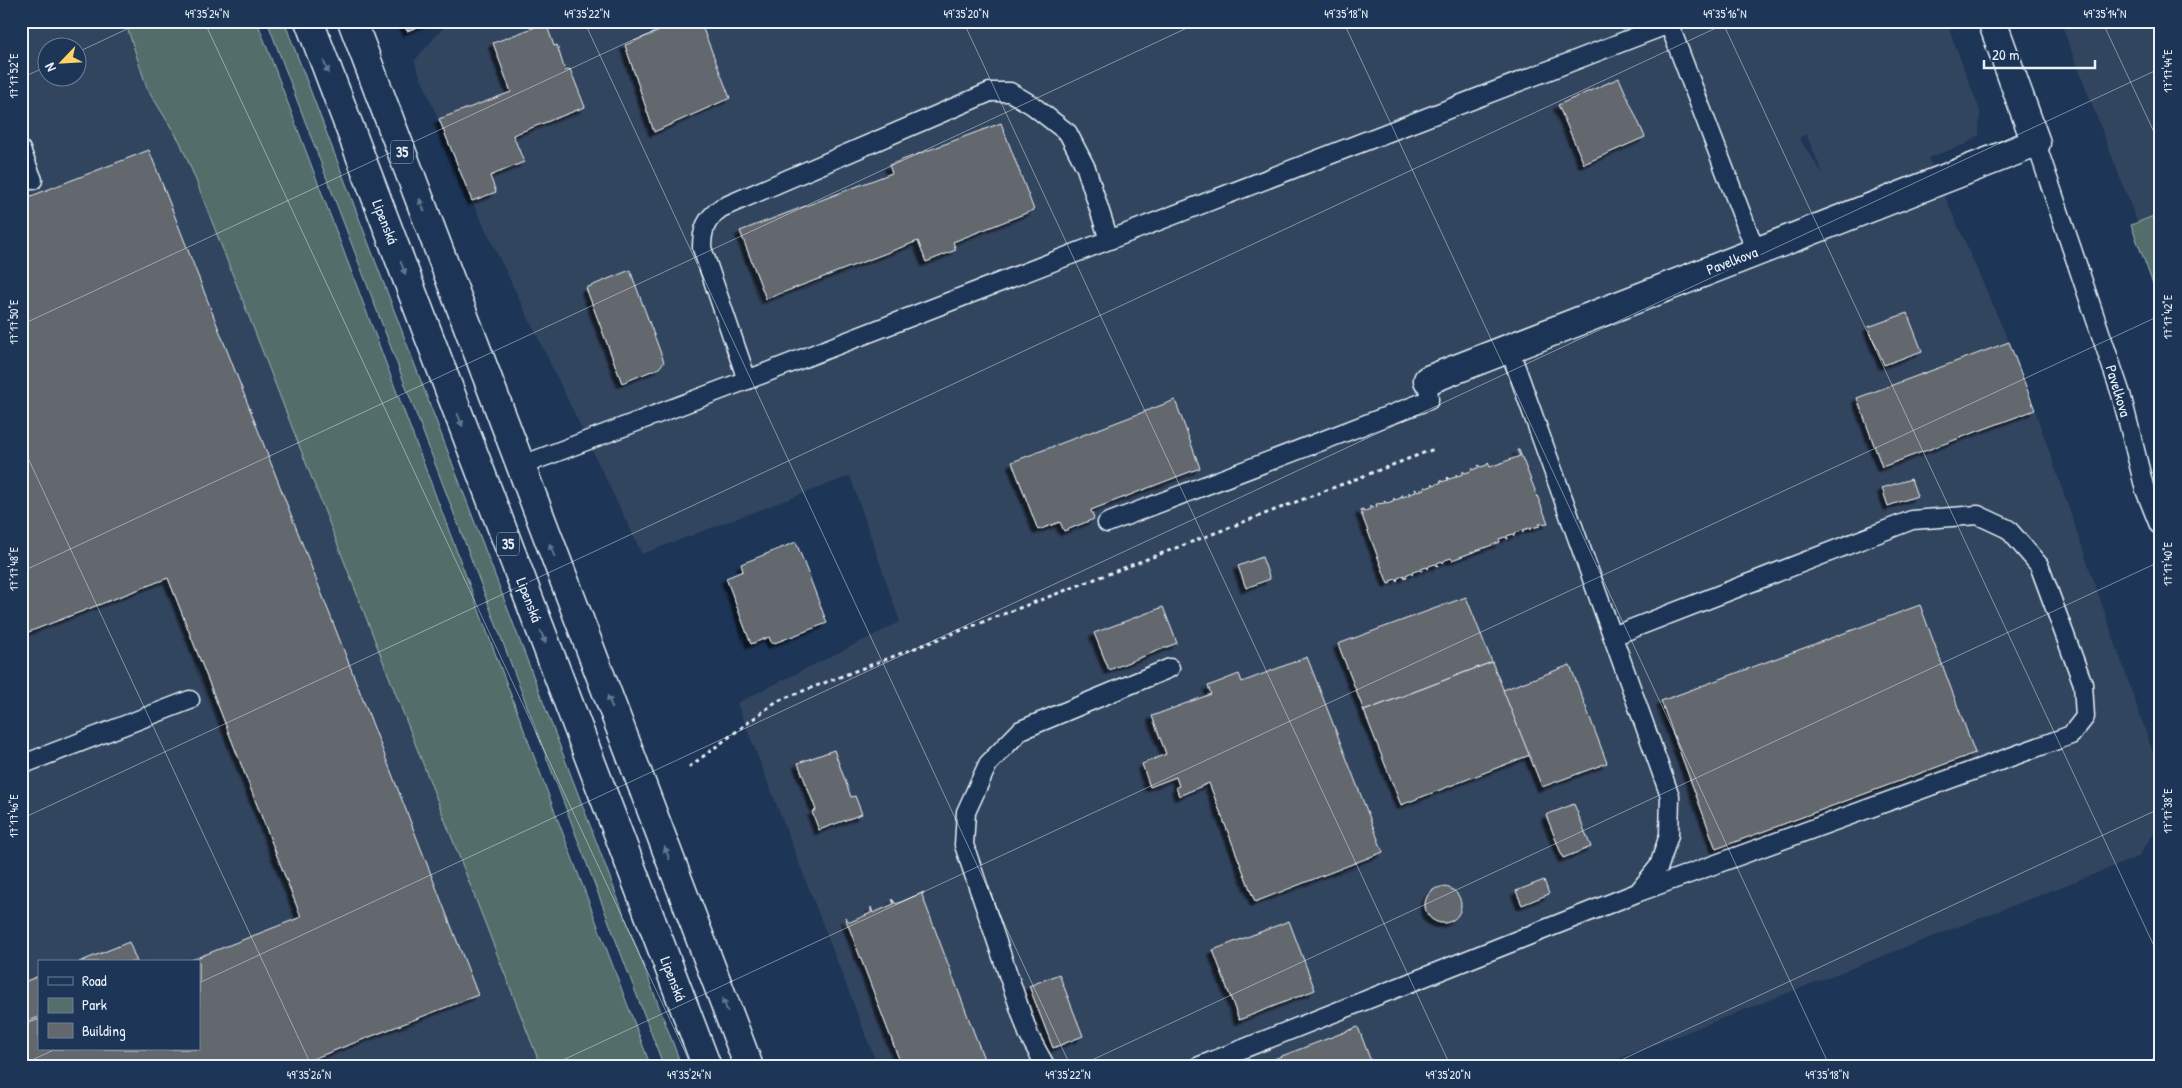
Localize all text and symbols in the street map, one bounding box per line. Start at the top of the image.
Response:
text: 49°35'24"N [185,5,229,22]
text: 49°35'22"N [564,5,610,22]
text: 49°35'20"N [943,5,989,22]
text: 49°35'18"N [1324,5,1368,22]
text: 49°35'16"N [1703,5,1747,22]
text: 49°35'14"N [2084,5,2126,22]
north arrow [38,38,88,88]
scale bar [1984,38,2096,70]
text: 20 m [1992,44,2019,65]
text: 17°17'44"E [2159,49,2176,93]
text: 17°17'52"E [5,53,22,98]
text: N [39,60,60,75]
one-way arrow [322,60,330,75]
road number: 35 [391,140,413,163]
street label: Lipenská [367,197,404,247]
one-way arrow [418,197,426,212]
street label: Pavelkova [1703,241,1761,280]
one-way arrow [399,261,407,275]
text: 17°17'42"E [2159,294,2176,339]
text: 17°17'50"E [5,299,22,344]
street label: Pavelkova [2101,362,2136,419]
one-way arrow [457,412,465,427]
road number: 35 [497,532,519,556]
text: 17°17'40"E [2159,541,2176,586]
one-way arrow [548,542,555,557]
text: 17°17'48"E [5,546,22,591]
street label: Lipenská [511,575,548,625]
one-way arrow [539,630,547,645]
one-way arrow [606,694,613,709]
text: 17°17'38"E [2159,788,2176,833]
text: 17°17'46"E [5,794,22,838]
one-way arrow [663,846,671,861]
street label: Lipenská [655,954,692,1004]
legend [38,960,200,1050]
text: Road [82,970,107,991]
text: Park [82,994,107,1015]
one-way arrow [721,998,728,1013]
text: Building [82,1020,126,1041]
text: 49°35'26"N [287,1066,331,1083]
text: 49°35'24"N [667,1066,711,1083]
text: 49°35'22"N [1045,1066,1091,1083]
text: 49°35'20"N [1425,1066,1471,1083]
text: 49°35'18"N [1805,1066,1849,1083]

